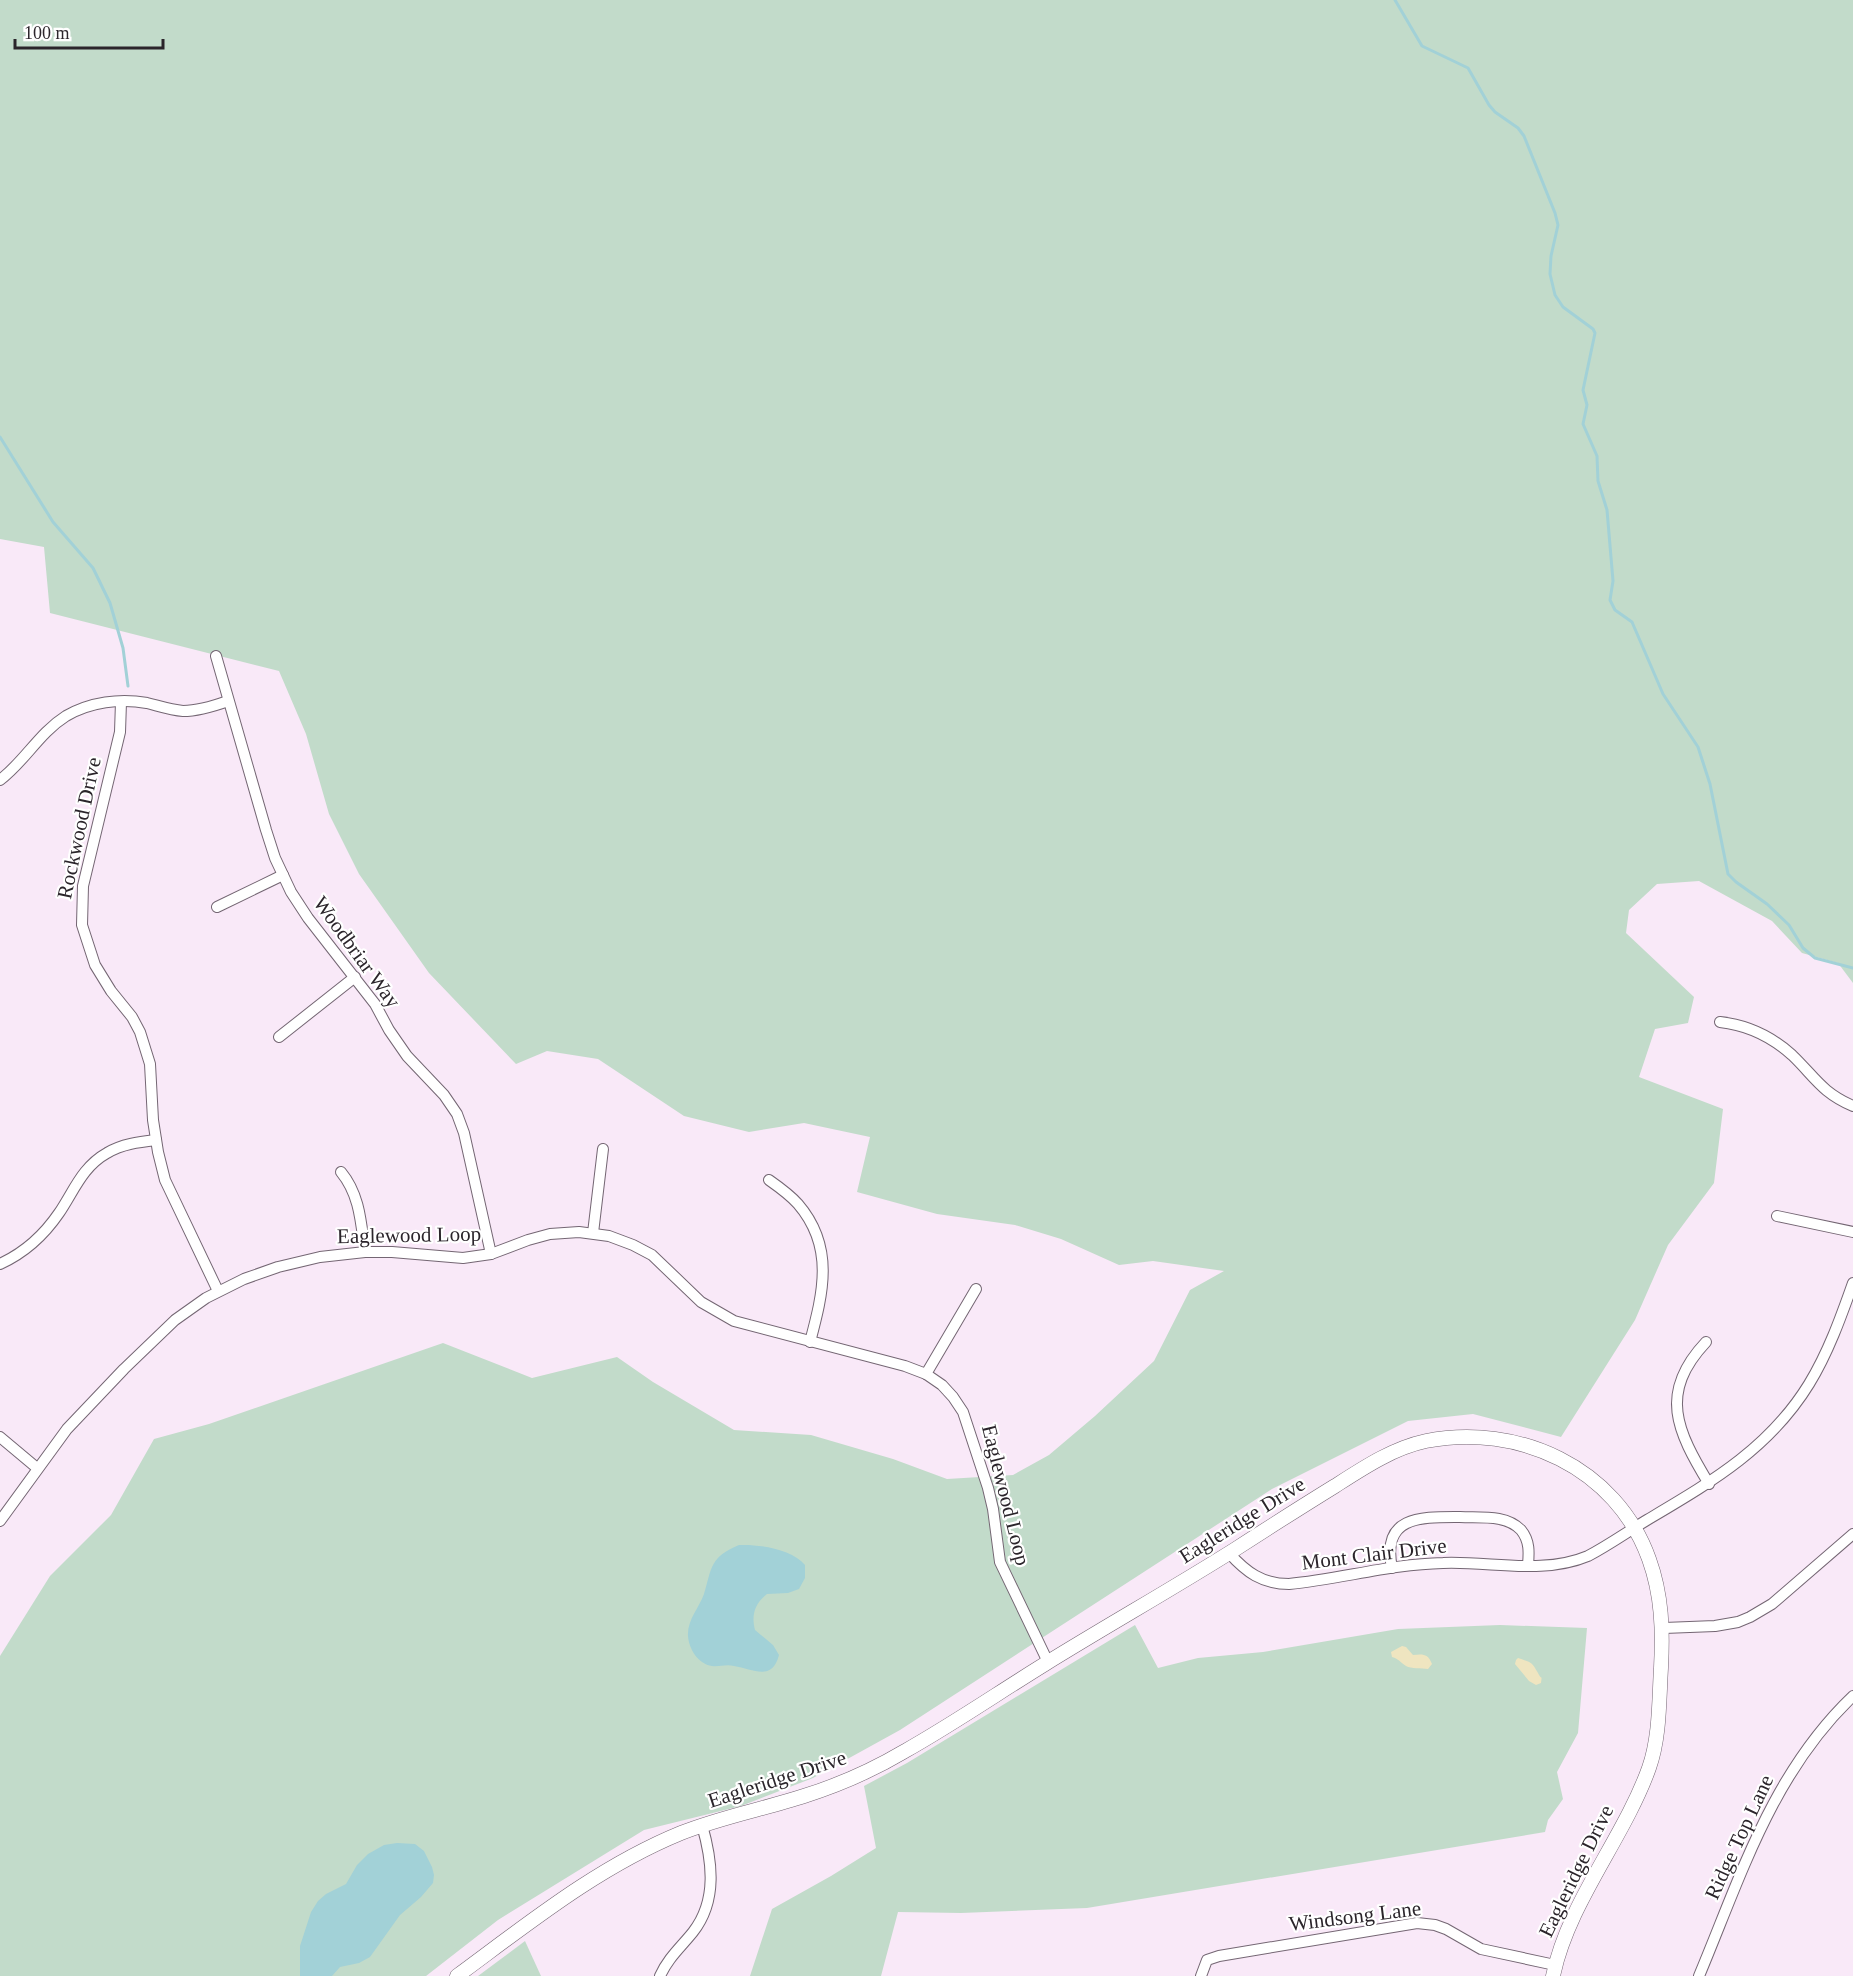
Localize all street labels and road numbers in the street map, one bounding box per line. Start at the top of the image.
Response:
street label: Rockwood Drive [52,755,106,901]
street label: Woodbriar Way [308,892,406,1013]
street label: Eaglewood Loop [337,1222,481,1248]
street label: Eaglewood Loop [977,1422,1035,1568]
street label: Eagleridge Drive [1175,1472,1309,1568]
street label: Mont Clair Drive [1300,1533,1448,1575]
street label: Eagleridge Drive [705,1745,849,1813]
street label: Ridge Top Lane [1700,1771,1778,1903]
street label: Eagleridge Drive [1534,1801,1618,1941]
street label: Windsong Lane [1288,1896,1422,1936]

